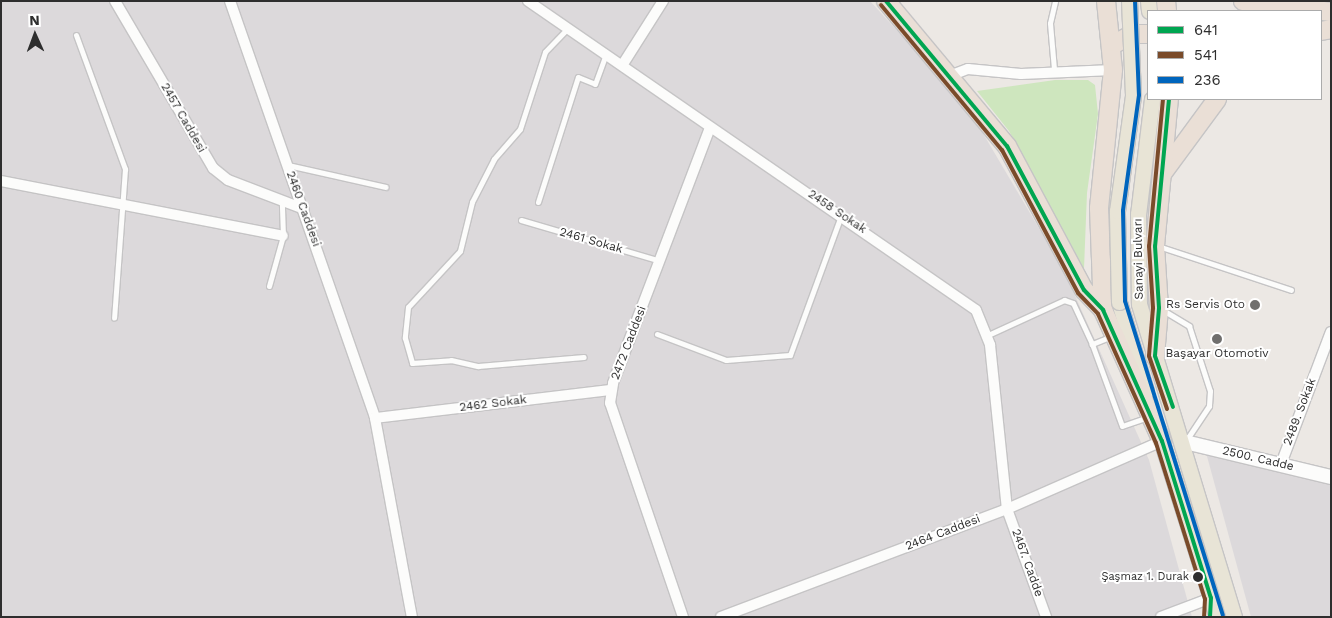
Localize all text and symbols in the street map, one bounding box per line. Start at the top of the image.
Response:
north arrow [10,10,60,60]
legend [1147,10,1322,100]
text: N [29,12,40,28]
text: 641 [1194,21,1218,39]
text: 541 [1194,46,1218,64]
text: 236 [1194,71,1221,89]
street label: 2457 Caddesi [157,81,209,155]
street label: 2460 Caddesi [283,169,323,249]
street label: 2458 Sokak [805,187,869,237]
street label: Sanayi Bulvarı [1131,218,1147,300]
street label: 2461 Sokak [558,225,624,257]
place label: Rs Servis Oto [1166,298,1245,312]
marker: Rs Servis Oto [1249,299,1261,311]
street label: 2472 Caddesi [608,304,650,382]
marker: Başayar Otomotiv [1211,333,1223,345]
place label: Başayar Otomotiv [1165,347,1269,361]
street label: 2489. Sokak [1281,376,1319,448]
street label: 2462 Sokak [459,393,527,415]
street label: 2500. Cadde [1221,444,1295,474]
street label: 2464 Caddesi [903,512,983,554]
street label: 2467. Cadde [1008,527,1046,599]
place label: Şaşmaz 1. Durak [1101,570,1189,584]
marker: Şaşmaz 1. Durak [1193,572,1203,582]

